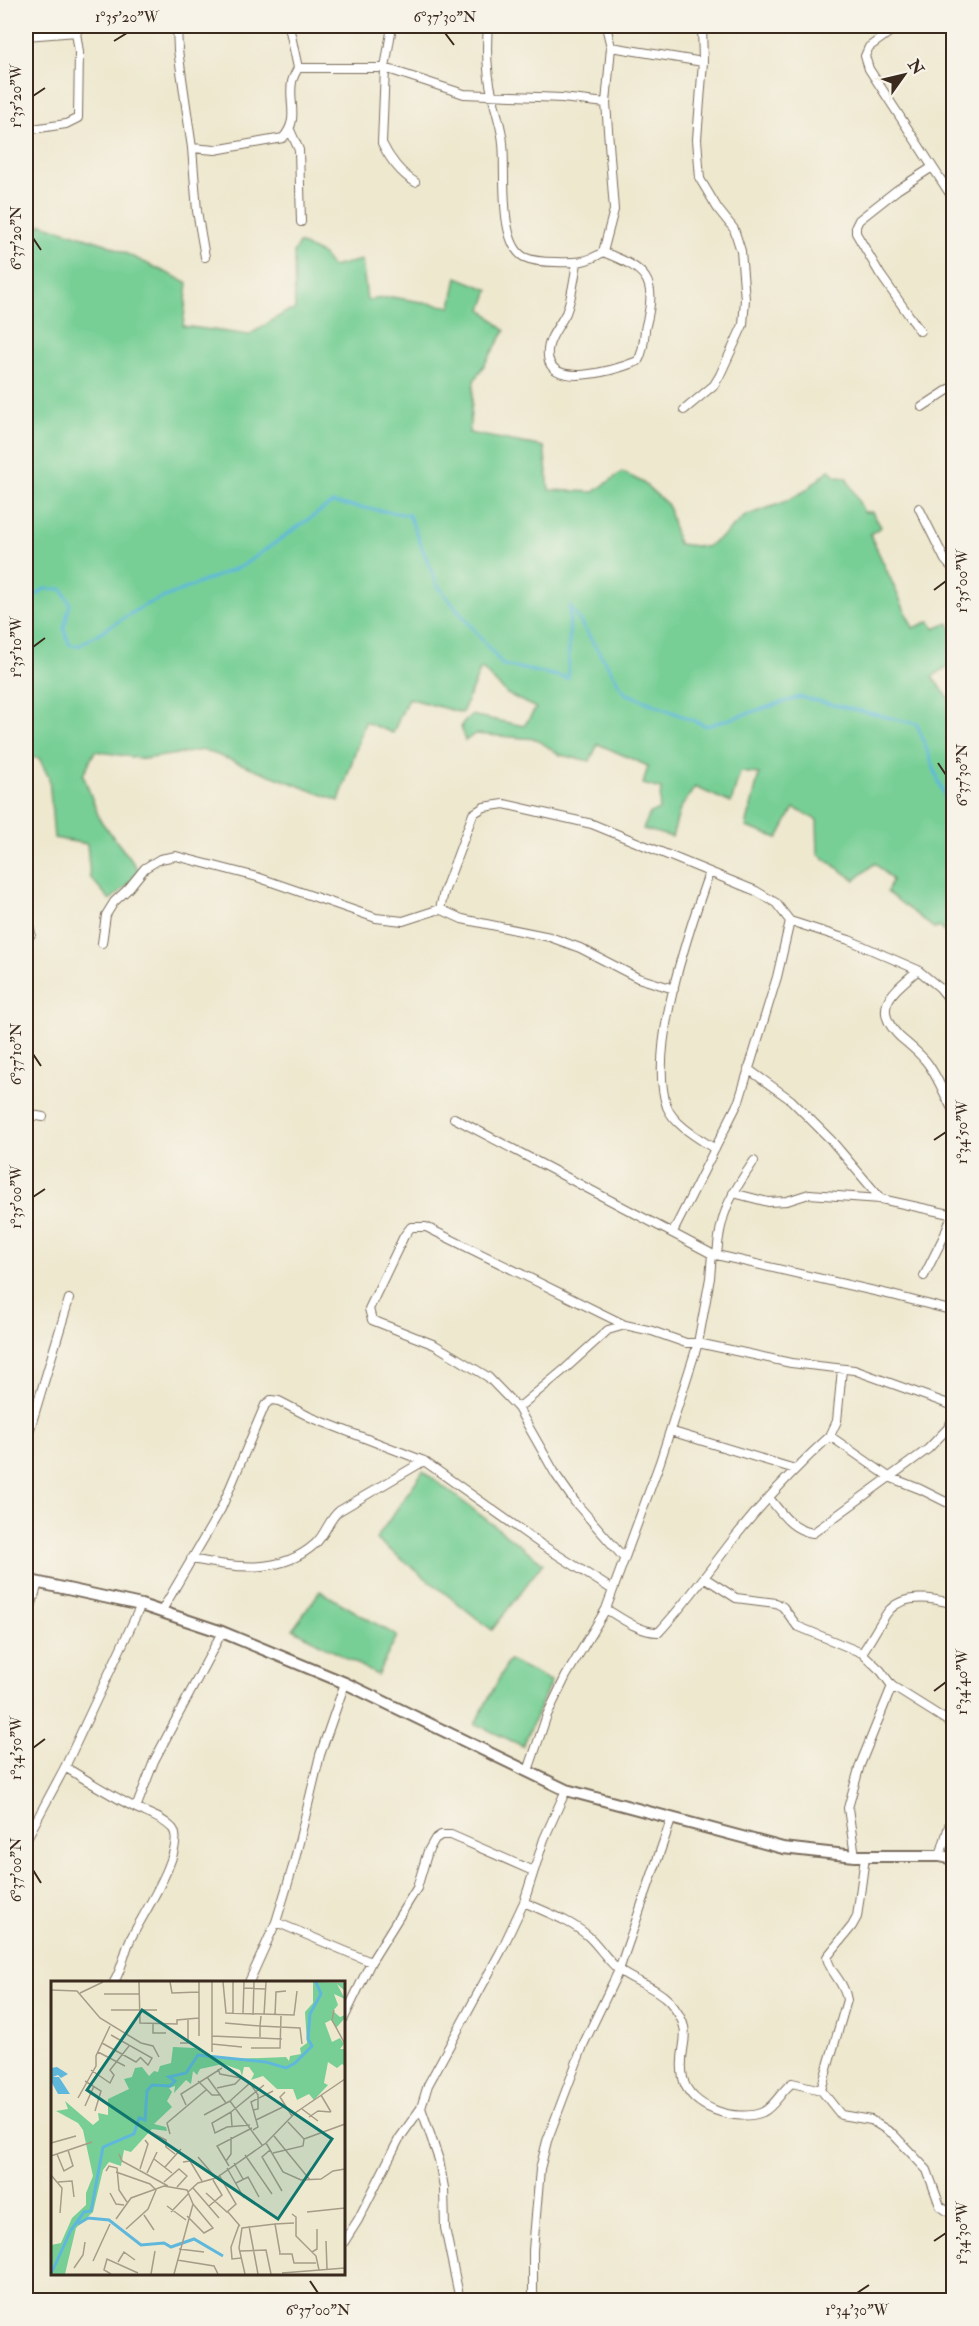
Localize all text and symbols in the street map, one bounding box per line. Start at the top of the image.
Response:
text: 1°35'20"W [95,8,160,27]
text: 6°37'30"N [414,8,477,27]
north arrow [874,45,934,105]
text: N [903,55,928,79]
text: 1°35'20"W [7,63,26,128]
text: 6°37'20"N [7,205,26,270]
text: 1°35'00"W [953,548,972,613]
text: 1°35'10"W [7,615,26,678]
text: 6°37'30"N [953,743,972,806]
text: 6°37'10"N [7,1022,26,1085]
text: 1°34'50"W [953,1099,972,1164]
text: 1°35'00"W [7,1164,26,1229]
text: 1°34'40"W [953,1648,972,1715]
text: 1°34'50"W [7,1715,26,1780]
text: 6°37'00"N [7,1837,26,1902]
inset map [51,1981,345,2275]
text: 1°34'30"W [953,2200,972,2265]
text: 6°37'00"N [286,2301,351,2320]
text: 1°34'30"W [825,2301,890,2320]

